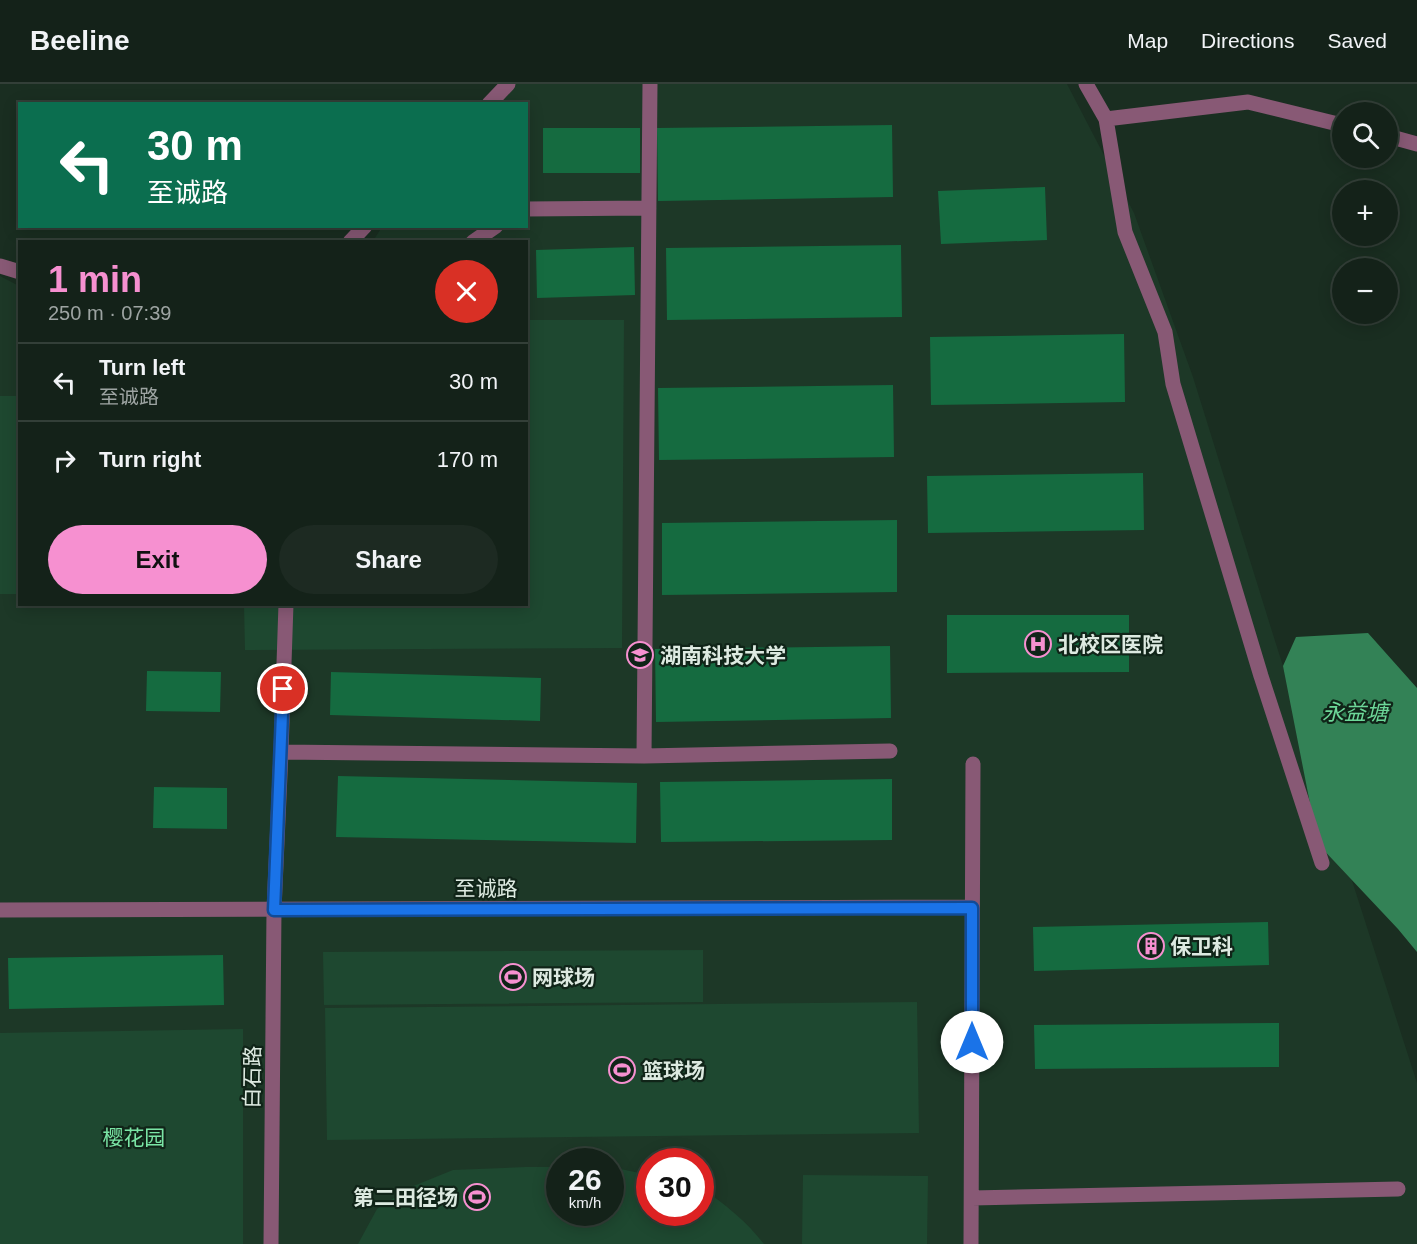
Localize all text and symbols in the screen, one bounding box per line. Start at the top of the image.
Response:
text: Beeline [30,25,130,56]
text: Map [1127,29,1168,52]
text: Directions [1201,29,1294,52]
text: Saved [1327,29,1387,52]
map controls [1332,102,1398,324]
button: search [1332,102,1398,168]
text: 30 m [147,122,243,169]
icon: left [48,126,126,204]
text: 至诚路 [147,178,228,208]
button: + [1332,180,1398,246]
button: − [1332,258,1398,324]
text: 1 min [48,259,142,300]
button: close [435,260,498,323]
text: 250 m · 07:39 [48,302,171,324]
text: Turn left [99,355,185,380]
icon: left [48,366,81,399]
text: 30 m [449,369,498,394]
text: 至诚路 [99,386,159,408]
icon: right [48,444,81,477]
text: Turn right [99,447,201,472]
text: 170 m [437,447,498,472]
button: Exit [48,525,267,594]
button: Share [279,525,498,594]
hospital icon: 北校区医院 [1023,629,1053,659]
place label: 北校区医院 [1058,633,1163,656]
school or university icon: 湖南科技大学 [625,640,655,670]
place label: 湖南科技大学 [660,644,786,667]
pin [257,663,308,714]
icon: arrive [266,672,299,705]
water label: 永益塘 [1322,700,1392,725]
street label: 至诚路 [455,877,518,900]
building icon: 保卫科 [1136,931,1166,961]
place label: 保卫科 [1170,935,1233,958]
sports icon: 网球场 [498,962,528,992]
place label: 网球场 [532,966,595,989]
position arrow [940,1010,1004,1074]
street label: 白石路 [240,1045,264,1109]
sports icon: 篮球场 [607,1055,637,1085]
place label: 篮球场 [642,1059,705,1082]
park label: 樱花园 [103,1126,166,1149]
speed limit sign: 30 [636,1148,714,1226]
text: 26 [568,1163,602,1196]
sports icon: 第二田径场 [462,1182,492,1212]
place label: 第二田径场 [353,1186,458,1209]
text: km/h [569,1194,601,1211]

